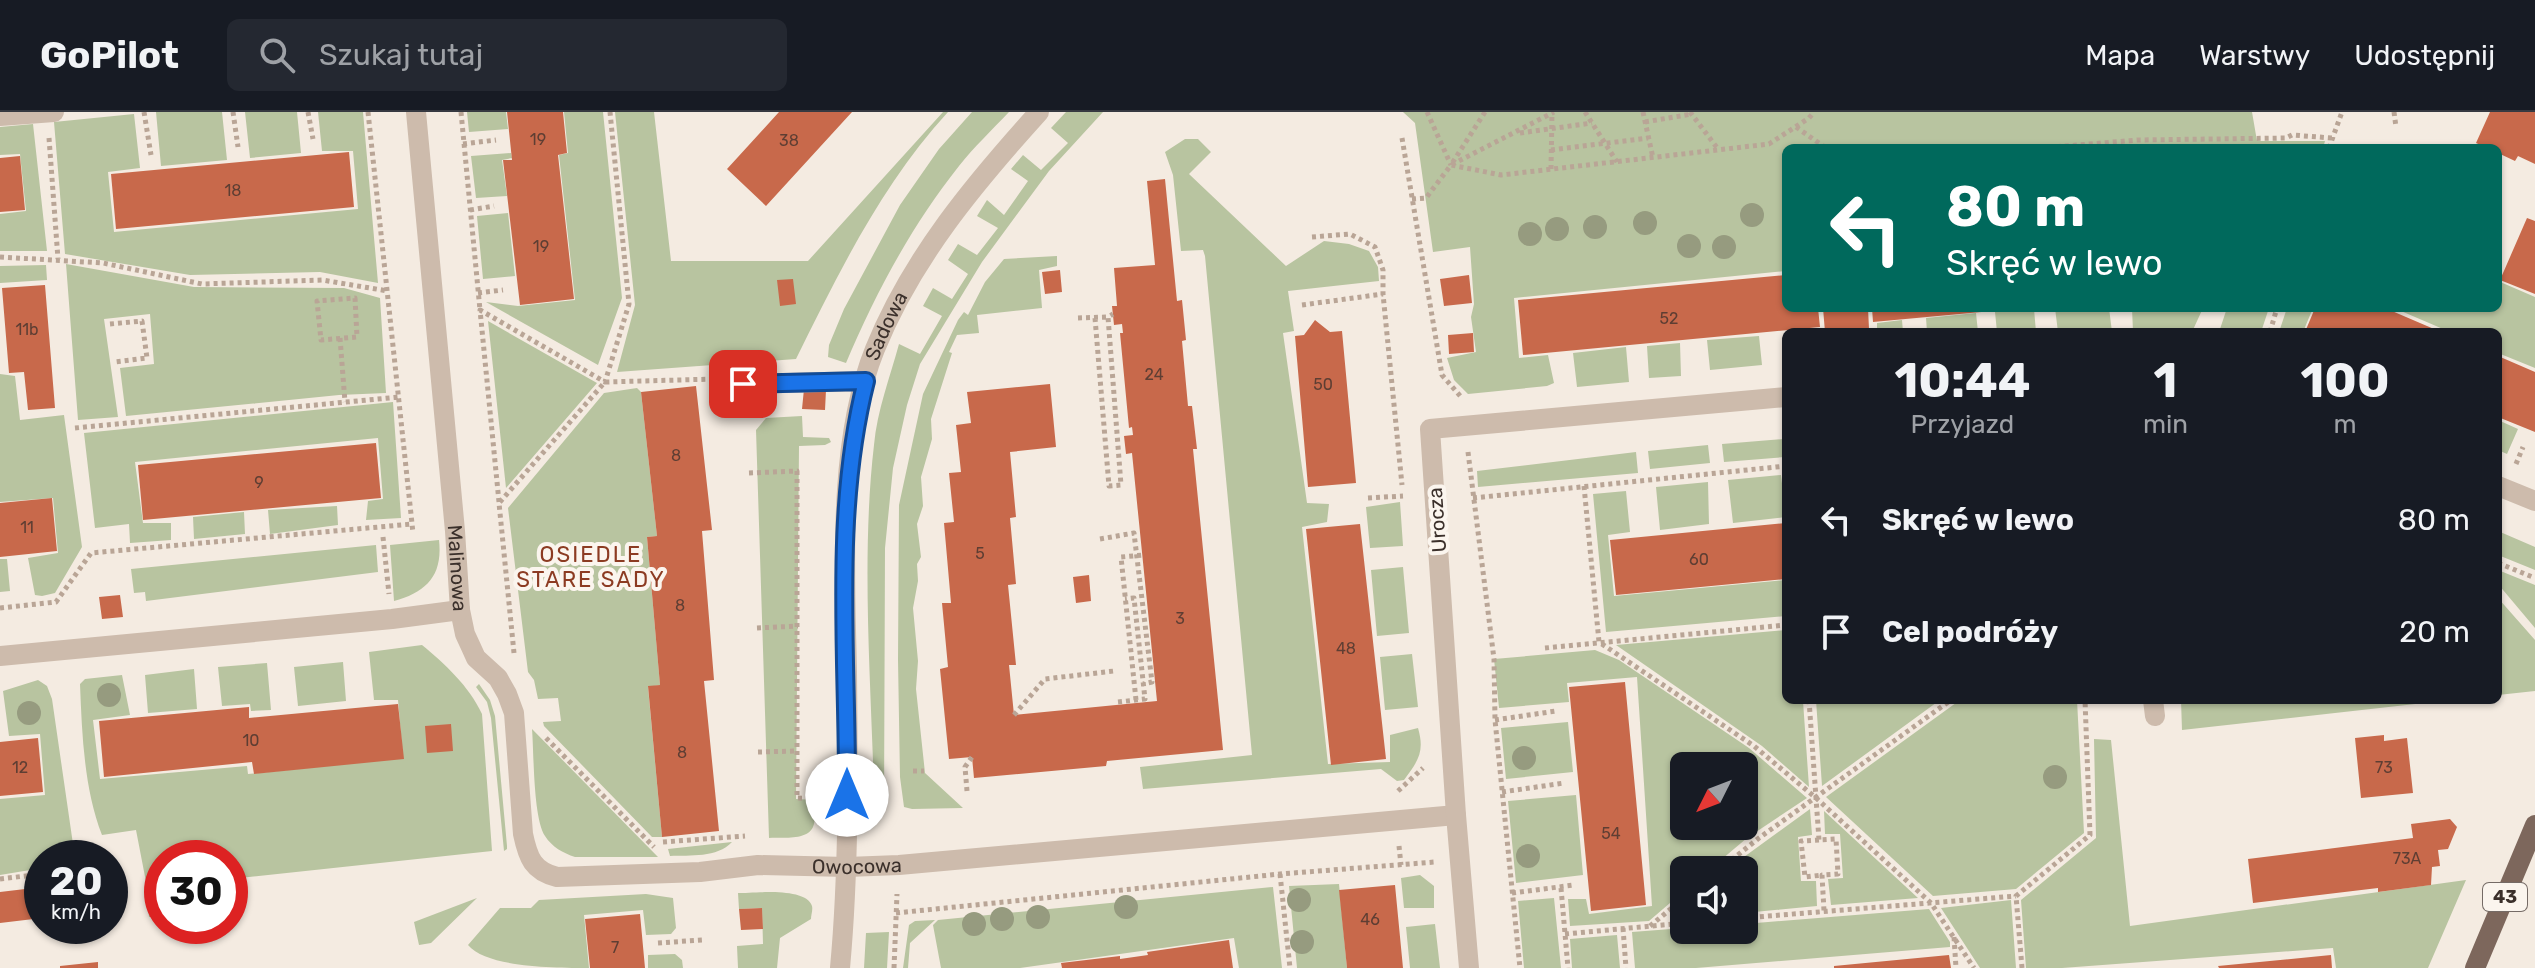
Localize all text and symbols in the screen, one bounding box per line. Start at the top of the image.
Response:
search box [227,19,787,91]
text: GoPilot [40,32,179,78]
icon: search [255,33,299,77]
text: Szukaj tutaj [319,37,483,73]
text: Mapa [2085,39,2155,72]
text: Warstwy [2199,39,2310,72]
text: Udostępnij [2354,39,2495,72]
house number: 19 [530,130,546,149]
house number: 38 [779,131,799,150]
text: 80 m [1946,174,2085,240]
icon: left [1814,176,1918,280]
house number: 18 [224,181,242,200]
house number: 19 [533,237,549,256]
text: Skręć w lewo [1946,241,2163,284]
street label: Sadowa [860,287,912,364]
house number: 52 [1660,309,1678,328]
house number: 11b [15,320,39,339]
pin [709,350,777,418]
text: 10:44 [1894,352,2030,409]
text: 1 [2154,352,2177,409]
text: 100 [2300,352,2390,409]
icon: arrive [721,362,765,406]
house number: 24 [1144,365,1164,384]
house number: 50 [1313,375,1333,394]
text: Przyjazd [1911,409,2014,440]
text: min [2143,409,2188,440]
text: m [2333,409,2357,440]
house number: 8 [671,446,681,465]
house number: 9 [254,473,264,492]
street label: Urocza [1423,487,1451,553]
icon: left [1814,498,1858,542]
text: Skręć w lewo [1882,502,2074,538]
text: 80 m [2398,502,2470,538]
house number: 11 [20,518,34,537]
street label: Malinowa [443,524,472,612]
district label: OSIEDLE STARE SADY [516,541,666,593]
house number: 5 [975,544,985,563]
house number: 60 [1689,550,1709,569]
house number: 8 [675,596,685,615]
house number: 3 [1175,609,1185,628]
icon: arrive [1814,610,1858,654]
text: Cel podróży [1882,614,2058,650]
text: 20 m [2399,614,2470,650]
house number: 48 [1336,639,1356,658]
house number: 10 [242,731,260,750]
house number: 8 [677,743,687,762]
north arrow [1670,752,1758,840]
map controls [1670,752,1758,944]
position arrow [805,753,889,837]
house number: 12 [12,758,28,777]
house number: 73 [2375,758,2393,777]
house number: 54 [1601,824,1621,843]
speed limit sign: 30 [144,840,248,944]
house number: 73A [2393,849,2422,868]
street label: Owocowa [812,853,902,879]
button: sound [1670,856,1758,944]
text: 20 [49,858,103,905]
road number: 43 [2483,883,2527,911]
text: km/h [51,900,101,924]
house number: 46 [1360,910,1380,929]
house number: 7 [611,938,619,957]

